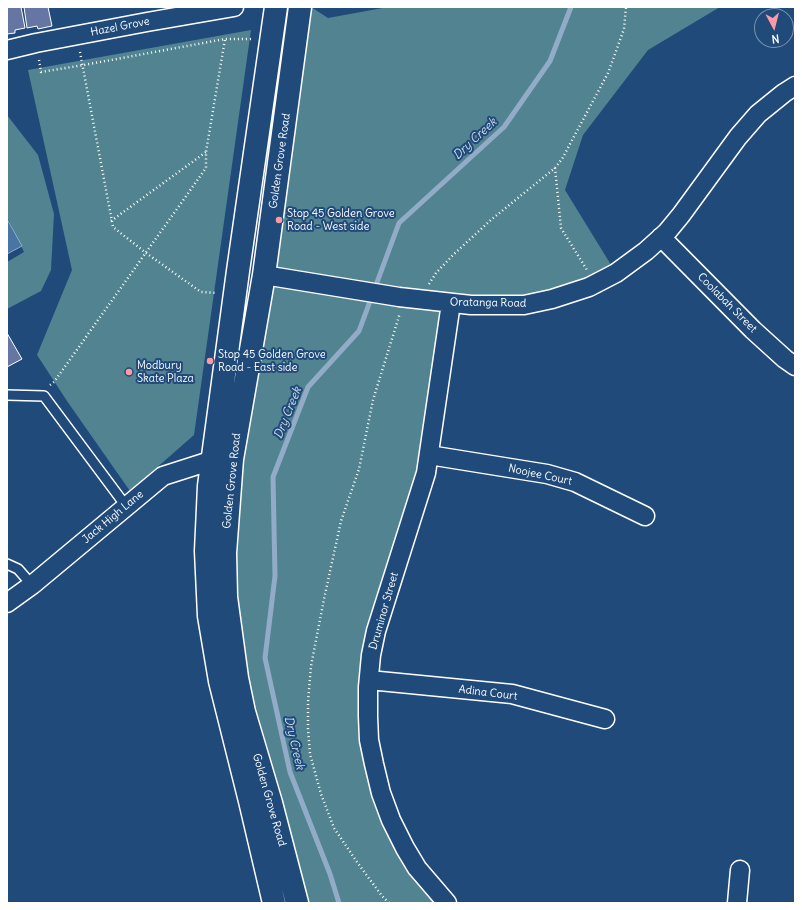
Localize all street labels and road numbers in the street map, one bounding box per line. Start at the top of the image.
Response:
street label: Hazel Grove [89,15,151,39]
street label: Golden Grove Road [267,112,293,210]
street label: Coolabah Street [694,270,760,336]
street label: Oratanga Road [450,296,526,310]
street label: Golden Grove Road [220,433,244,529]
street label: Noojee Court [507,462,573,488]
street label: Jack High Lane [80,488,146,546]
street label: Druminor Street [367,571,401,651]
street label: Adina Court [458,683,518,703]
street label: Golden Grove Road [249,752,289,848]

